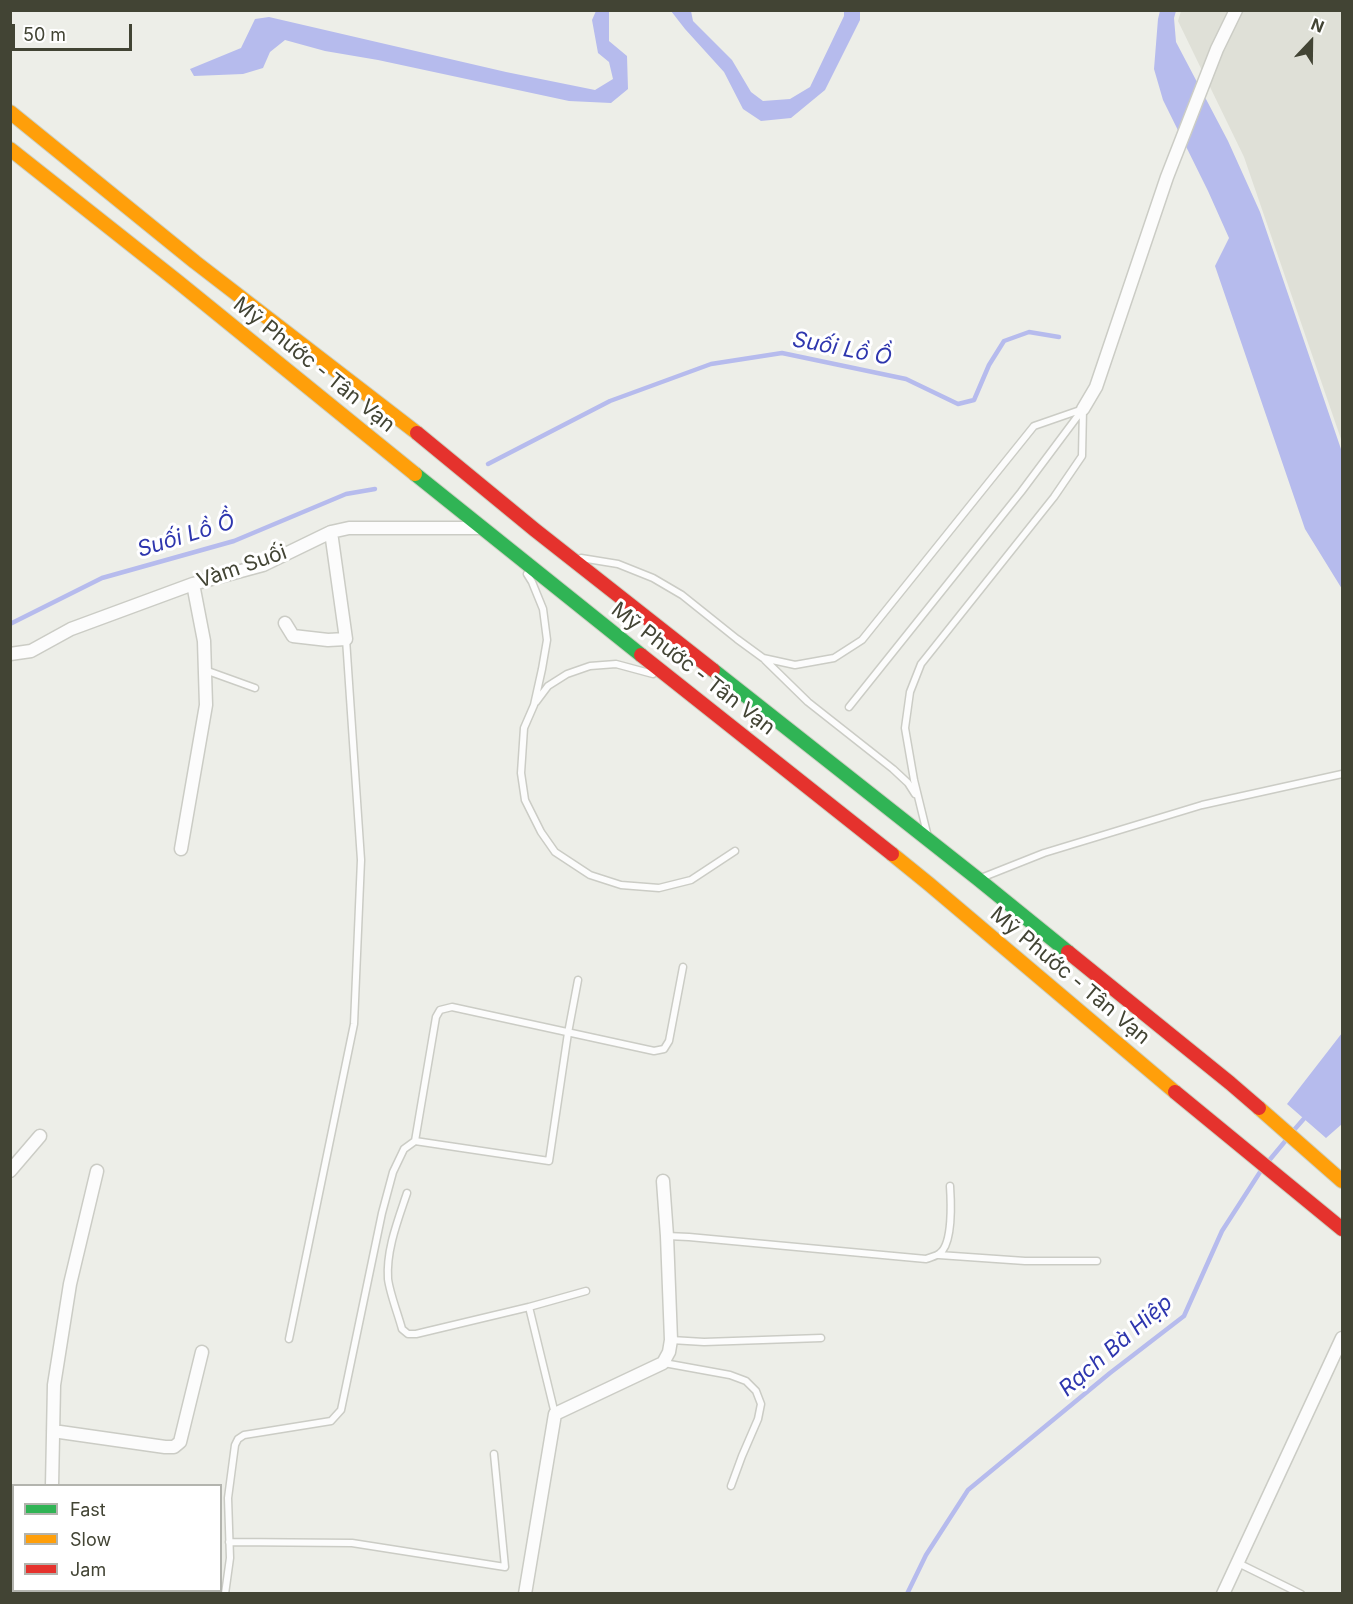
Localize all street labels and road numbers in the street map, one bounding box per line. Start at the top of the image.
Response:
street label: Mỹ Phước - Tân Vạn [228,292,400,438]
street label: Vàm Suối [194,540,290,594]
street label: Mỹ Phước - Tân Vạn [606,597,780,741]
street label: Mỹ Phước - Tân Vạn [985,902,1155,1050]

